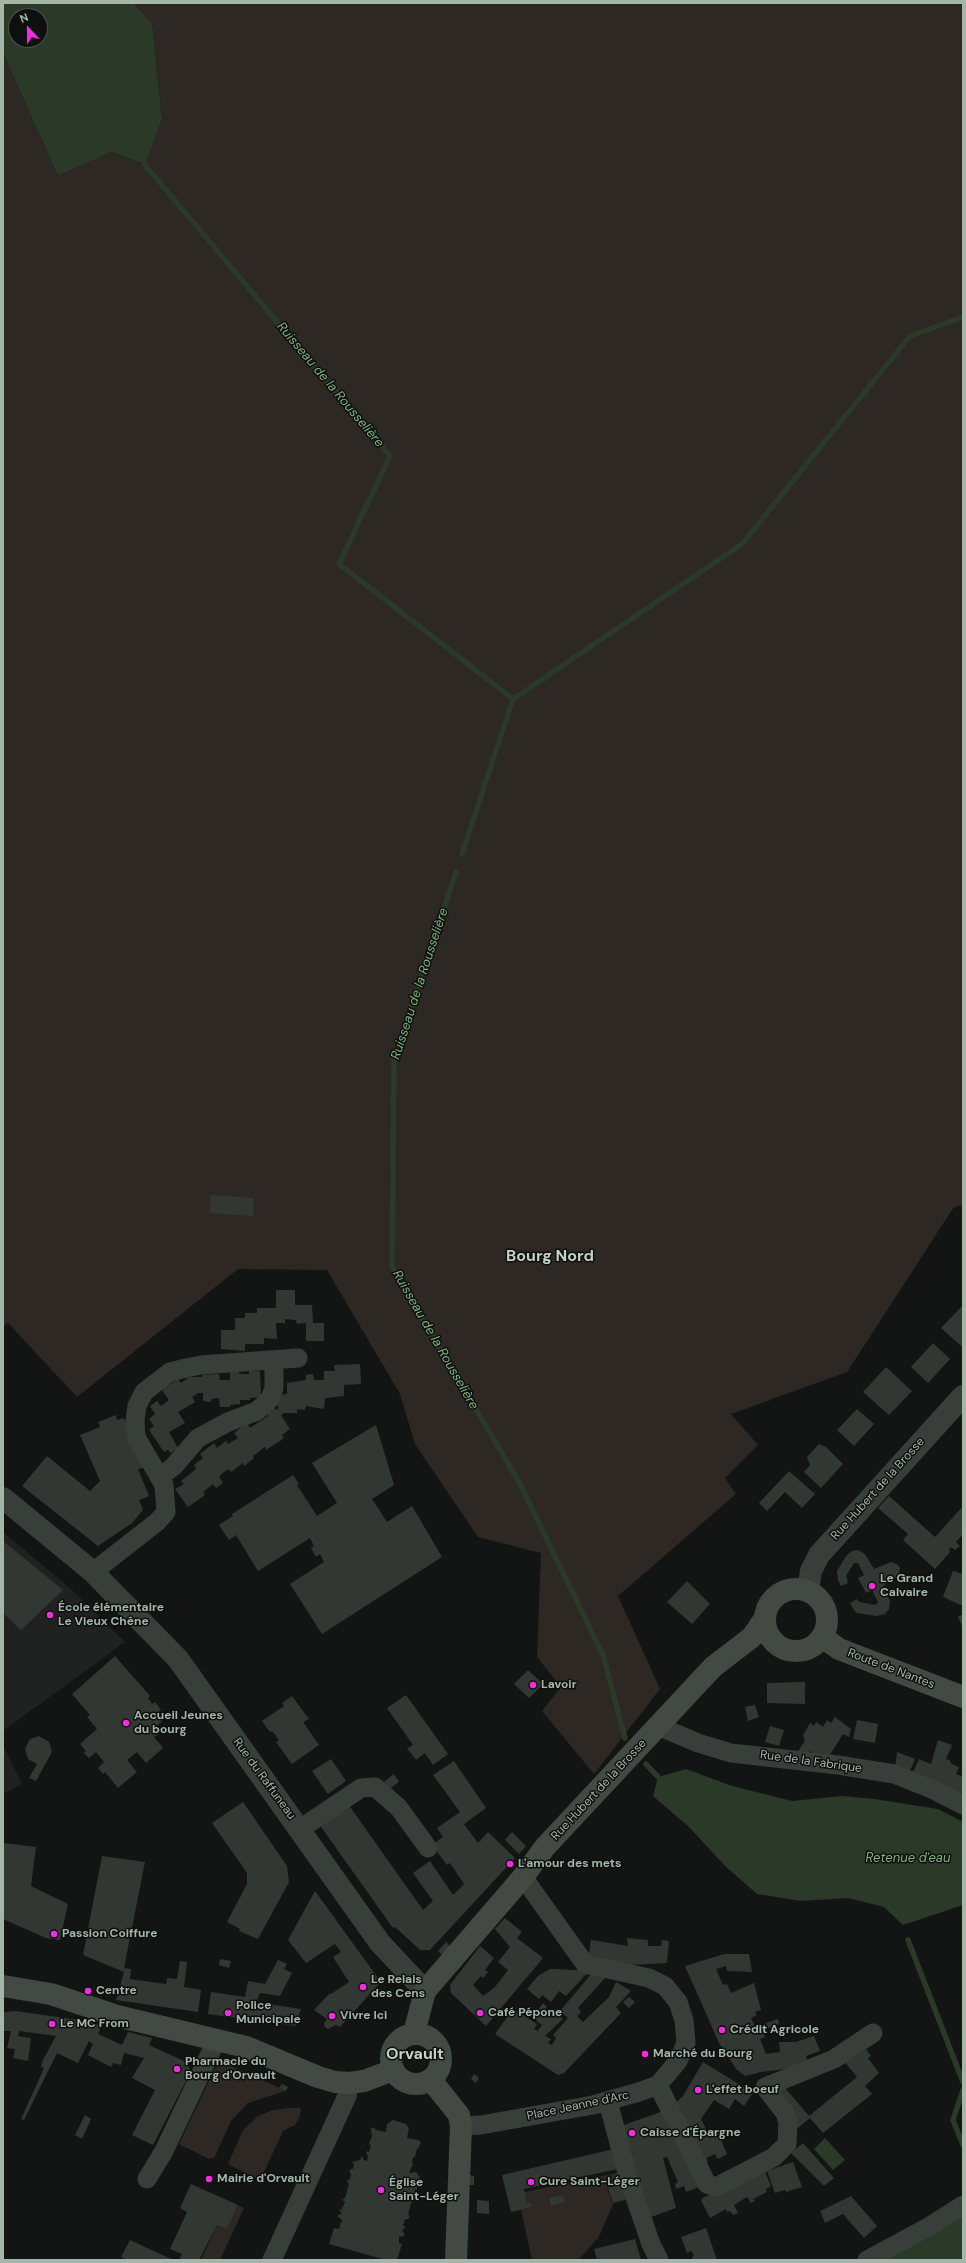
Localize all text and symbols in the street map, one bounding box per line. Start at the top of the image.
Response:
north arrow [8,8,48,48]
text: N [18,10,30,26]
water label: Ruisseau de la Rousselière [273,319,387,451]
water label: Ruisseau de la Rousselière [388,906,452,1062]
district label: Bourg Nord [506,1247,594,1267]
water label: Ruisseau de la Rousselière [389,1268,481,1412]
street label: Rue Hubert de la Brosse [828,1435,928,1543]
place label: Le Grand Calvaire [880,1572,933,1600]
marker: Le Grand Calvaire [867,1581,877,1591]
place label: École élémentaire Le Vieux Chêne [58,1601,164,1629]
marker: École élémentaire Le Vieux Chêne [45,1610,55,1620]
street label: Route de Nantes [846,1646,936,1692]
place label: Lavoir [541,1678,577,1692]
marker: Lavoir [528,1680,538,1690]
place label: Accueil Jeunes du bourg [134,1709,223,1737]
marker: Accueil Jeunes du bourg [121,1718,131,1728]
street label: Rue du Raffuneau [230,1735,298,1823]
street label: Rue Hubert de la Brosse [548,1736,650,1844]
street label: Rue de la Fabrique [759,1748,863,1776]
water label: Retenue d'eau [866,1851,950,1867]
place label: L'amour des mets [518,1857,621,1871]
marker: L'amour des mets [505,1859,515,1869]
place label: Passion Coiffure [62,1927,157,1941]
marker: Passion Coiffure [49,1929,59,1939]
place label: Le Relais des Cens [371,1973,425,2001]
marker: Le Relais des Cens [358,1982,368,1992]
place label: Centre [96,1984,137,1998]
marker: Centre [83,1986,93,1996]
place label: Police Municipale [236,1999,301,2027]
place label: Café Pépone [488,2006,562,2020]
marker: Police Municipale [223,2008,233,2018]
marker: Café Pépone [475,2008,485,2018]
place label: Vivre Ici [340,2009,387,2023]
marker: Vivre Ici [327,2011,337,2021]
place label: Le MC From [60,2017,129,2031]
marker: Le MC From [47,2019,57,2029]
place label: Crédit Agricole [730,2023,819,2037]
marker: Crédit Agricole [717,2025,727,2035]
district label: Orvault [386,2045,444,2065]
place label: Marché du Bourg [653,2047,753,2061]
marker: Marché du Bourg [640,2049,650,2059]
place label: Pharmacie du Bourg d'Orvault [185,2055,276,2083]
marker: Pharmacie du Bourg d'Orvault [172,2064,182,2074]
place label: L'effet boeuf [706,2083,779,2097]
marker: L'effet boeuf [693,2085,703,2095]
street label: Place Jeanne d'Arc [526,2088,630,2124]
place label: Caisse d'Épargne [640,2126,741,2140]
marker: Caisse d'Épargne [627,2128,637,2138]
place label: Mairie d'Orvault [217,2172,310,2186]
marker: Mairie d'Orvault [204,2174,214,2184]
place label: Cure Saint-Léger [539,2175,640,2189]
place label: Église Saint-Léger [389,2176,459,2204]
marker: Cure Saint-Léger [526,2177,536,2187]
marker: Église Saint-Léger [376,2185,386,2195]

